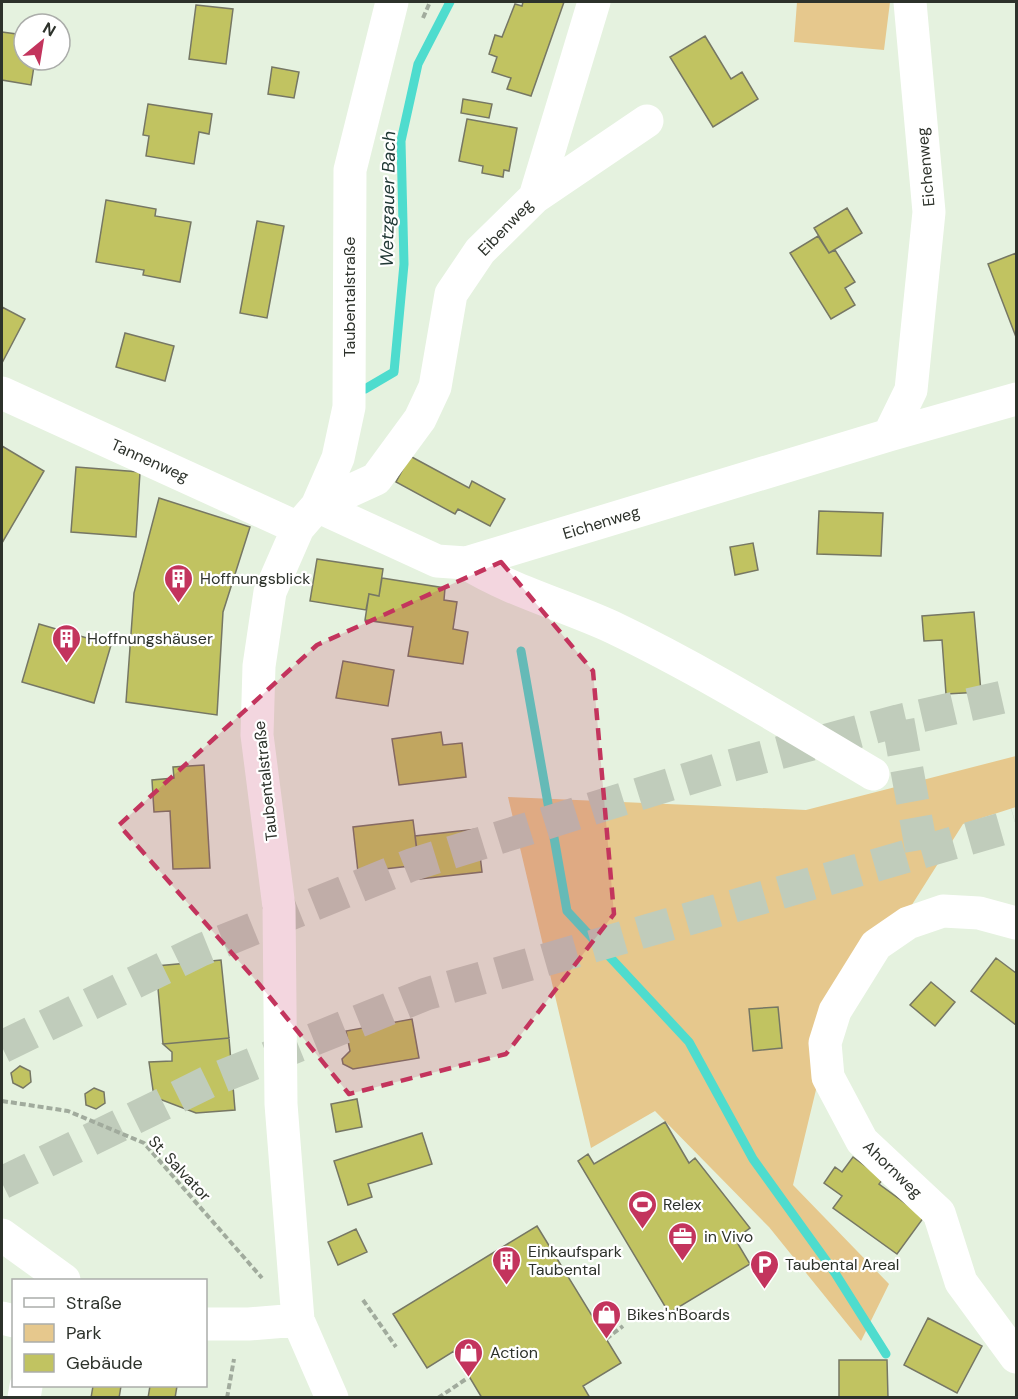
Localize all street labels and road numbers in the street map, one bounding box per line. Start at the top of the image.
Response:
street label: Eichenweg [912,126,939,207]
street label: Eibenweg [473,194,538,260]
street label: Taubentalstraße [339,237,360,357]
street label: Tannenweg [108,434,192,487]
street label: Eichenweg [560,501,642,544]
street label: Taubentalstraße [249,720,282,842]
street label: St. Salvator [144,1131,215,1206]
street label: Ahornweg [859,1136,927,1203]

